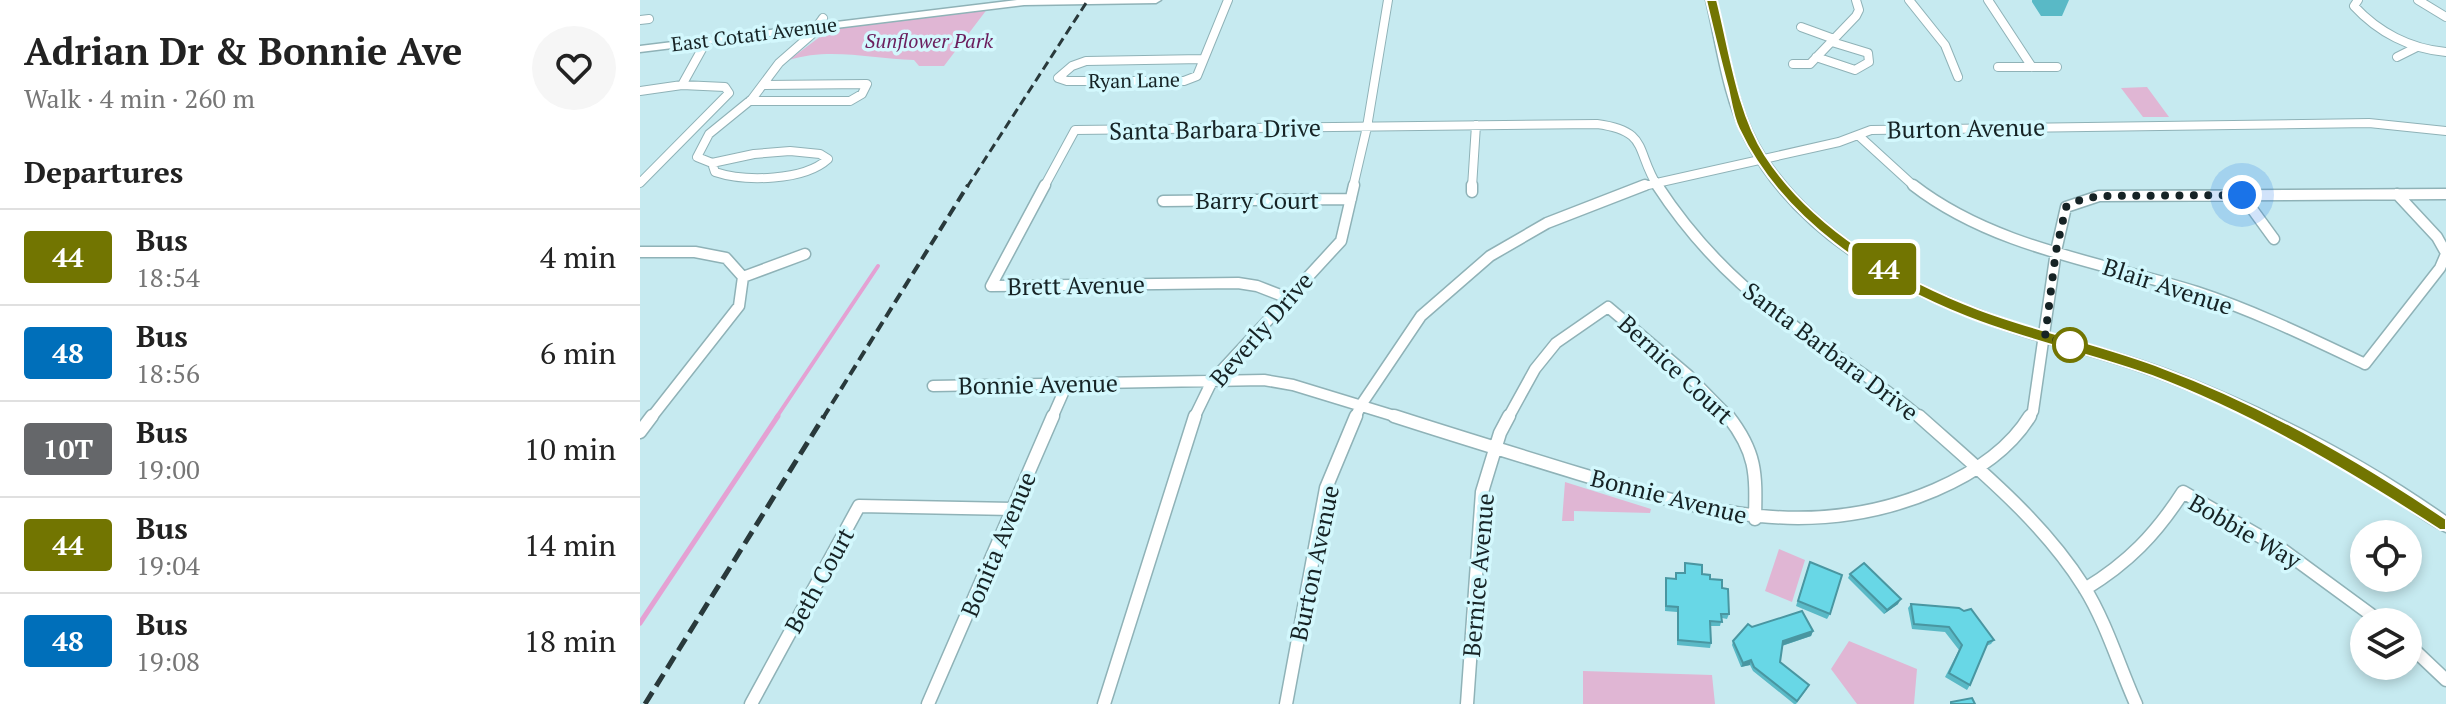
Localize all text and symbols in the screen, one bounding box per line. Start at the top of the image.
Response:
street label: East Cotati Avenue [670,10,838,58]
text: Adrian Dr & Bonnie Ave [24,26,462,76]
button: heart [532,26,616,110]
park label: Sunflower Park [865,27,994,54]
street label: Ryan Lane [1088,66,1180,94]
text: Walk · 4 min · 260 m [24,81,255,115]
street label: Santa Barbara Drive [1109,111,1321,147]
street label: Burton Avenue [1887,111,2045,145]
text: Departures [24,152,183,192]
your location [2222,175,2262,215]
street label: Barry Court [1195,184,1319,216]
text: Bus [136,220,188,260]
text: 4 min [540,237,616,277]
text: 44 [52,238,84,275]
line badge: 44 [1848,243,1920,295]
text: 44 [1868,250,1900,287]
street label: Blair Avenue [2099,250,2237,322]
text: 18:54 [136,260,200,294]
street label: Beverly Drive [1202,265,1320,393]
street label: Brett Avenue [1007,268,1145,302]
street label: Santa Barbara Drive [1737,274,1925,428]
street label: Bernice Court [1612,307,1740,431]
text: Bus [136,316,188,356]
unlabelled marker [2053,328,2087,362]
text: 6 min [540,333,616,373]
text: 48 [52,334,84,371]
text: 18:56 [136,356,200,390]
street label: Bonnie Avenue [958,367,1118,401]
text: Bus [136,412,188,452]
text: 10 min [524,429,616,469]
text: 10T [43,430,93,467]
text: 19:00 [136,452,200,486]
street label: Bonnie Avenue [1588,461,1750,531]
street label: Bonita Avenue [953,467,1043,621]
street label: Burton Avenue [1282,482,1346,644]
street label: Bobbie Way [2183,486,2308,576]
street label: Bernice Avenue [1455,492,1501,658]
text: Bus [136,508,188,548]
map controls [2350,520,2422,680]
button: locate [2350,520,2422,592]
street label: Beth Court [777,522,861,638]
text: 14 min [524,525,616,565]
text: 44 [52,526,84,563]
text: 19:04 [136,548,200,582]
text: Bus [136,604,188,644]
button: layers [2350,608,2422,680]
text: 18 min [524,621,616,661]
text: 48 [52,622,84,659]
text: 19:08 [136,644,200,678]

